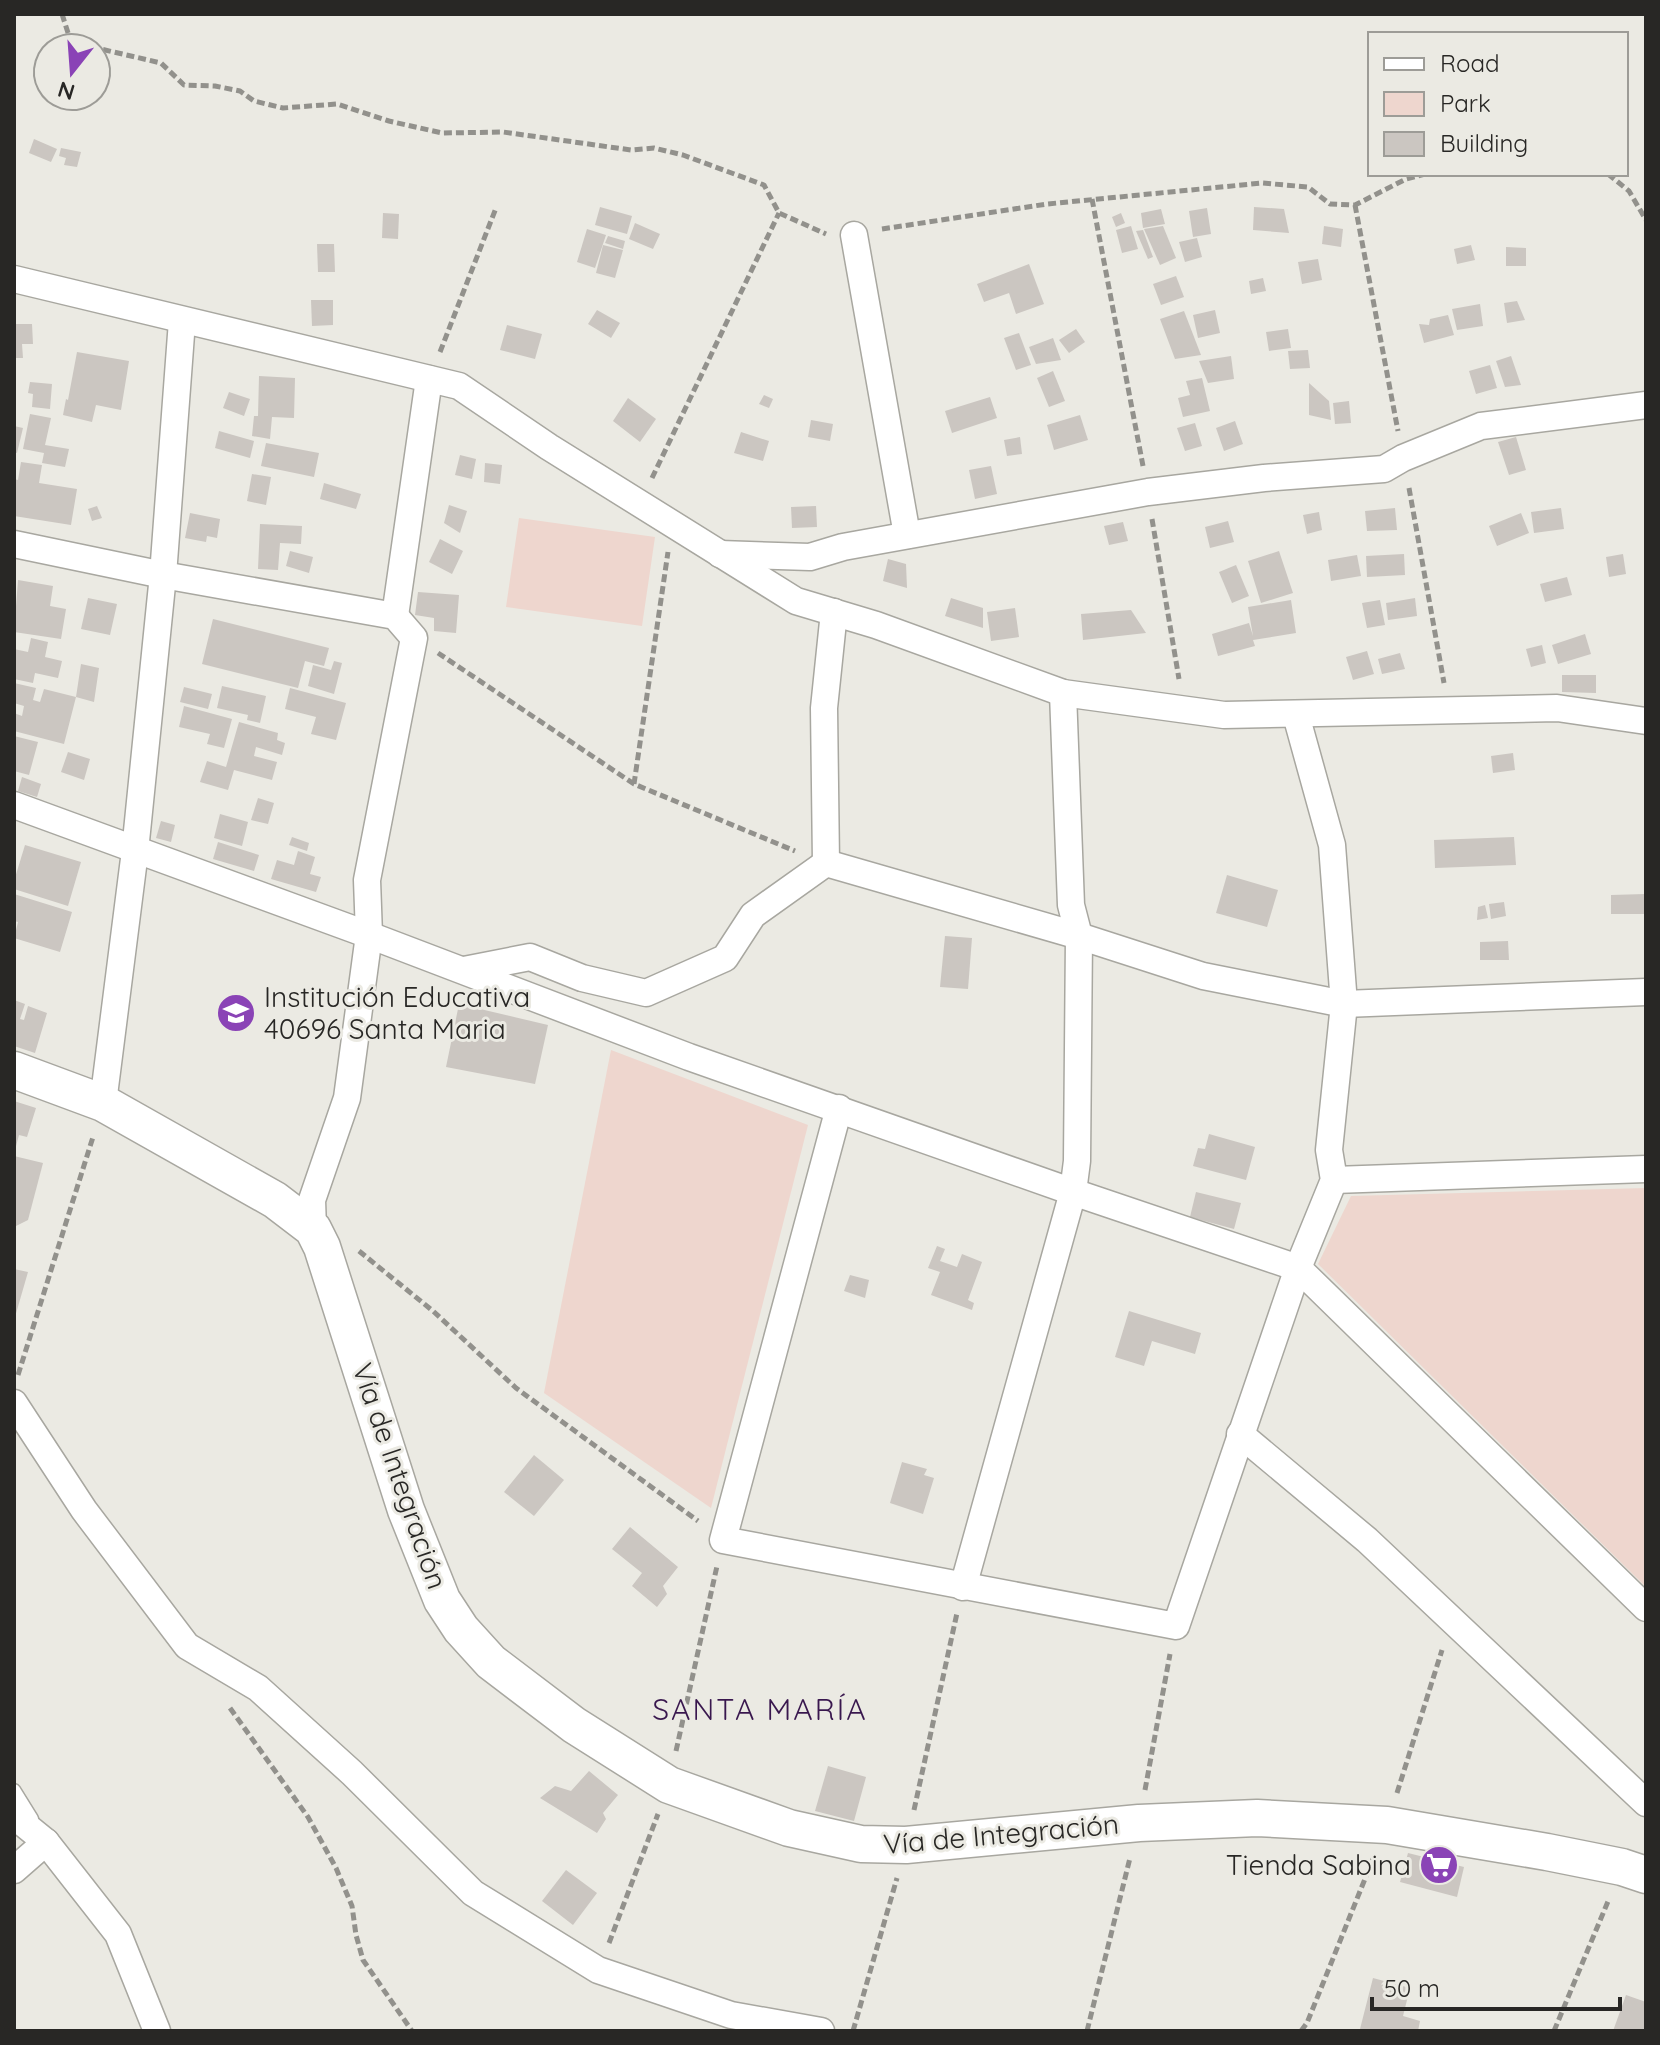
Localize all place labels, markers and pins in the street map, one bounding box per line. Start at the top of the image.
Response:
place label: Institución Educativa 40696 Santa Maria [264,979,530,1046]
school or university icon: Institución Educativa 40696 Santa Maria [215,992,257,1034]
supermarket icon: Tienda Sabina [1418,1844,1460,1886]
place label: Tienda Sabina [1226,1847,1411,1882]

